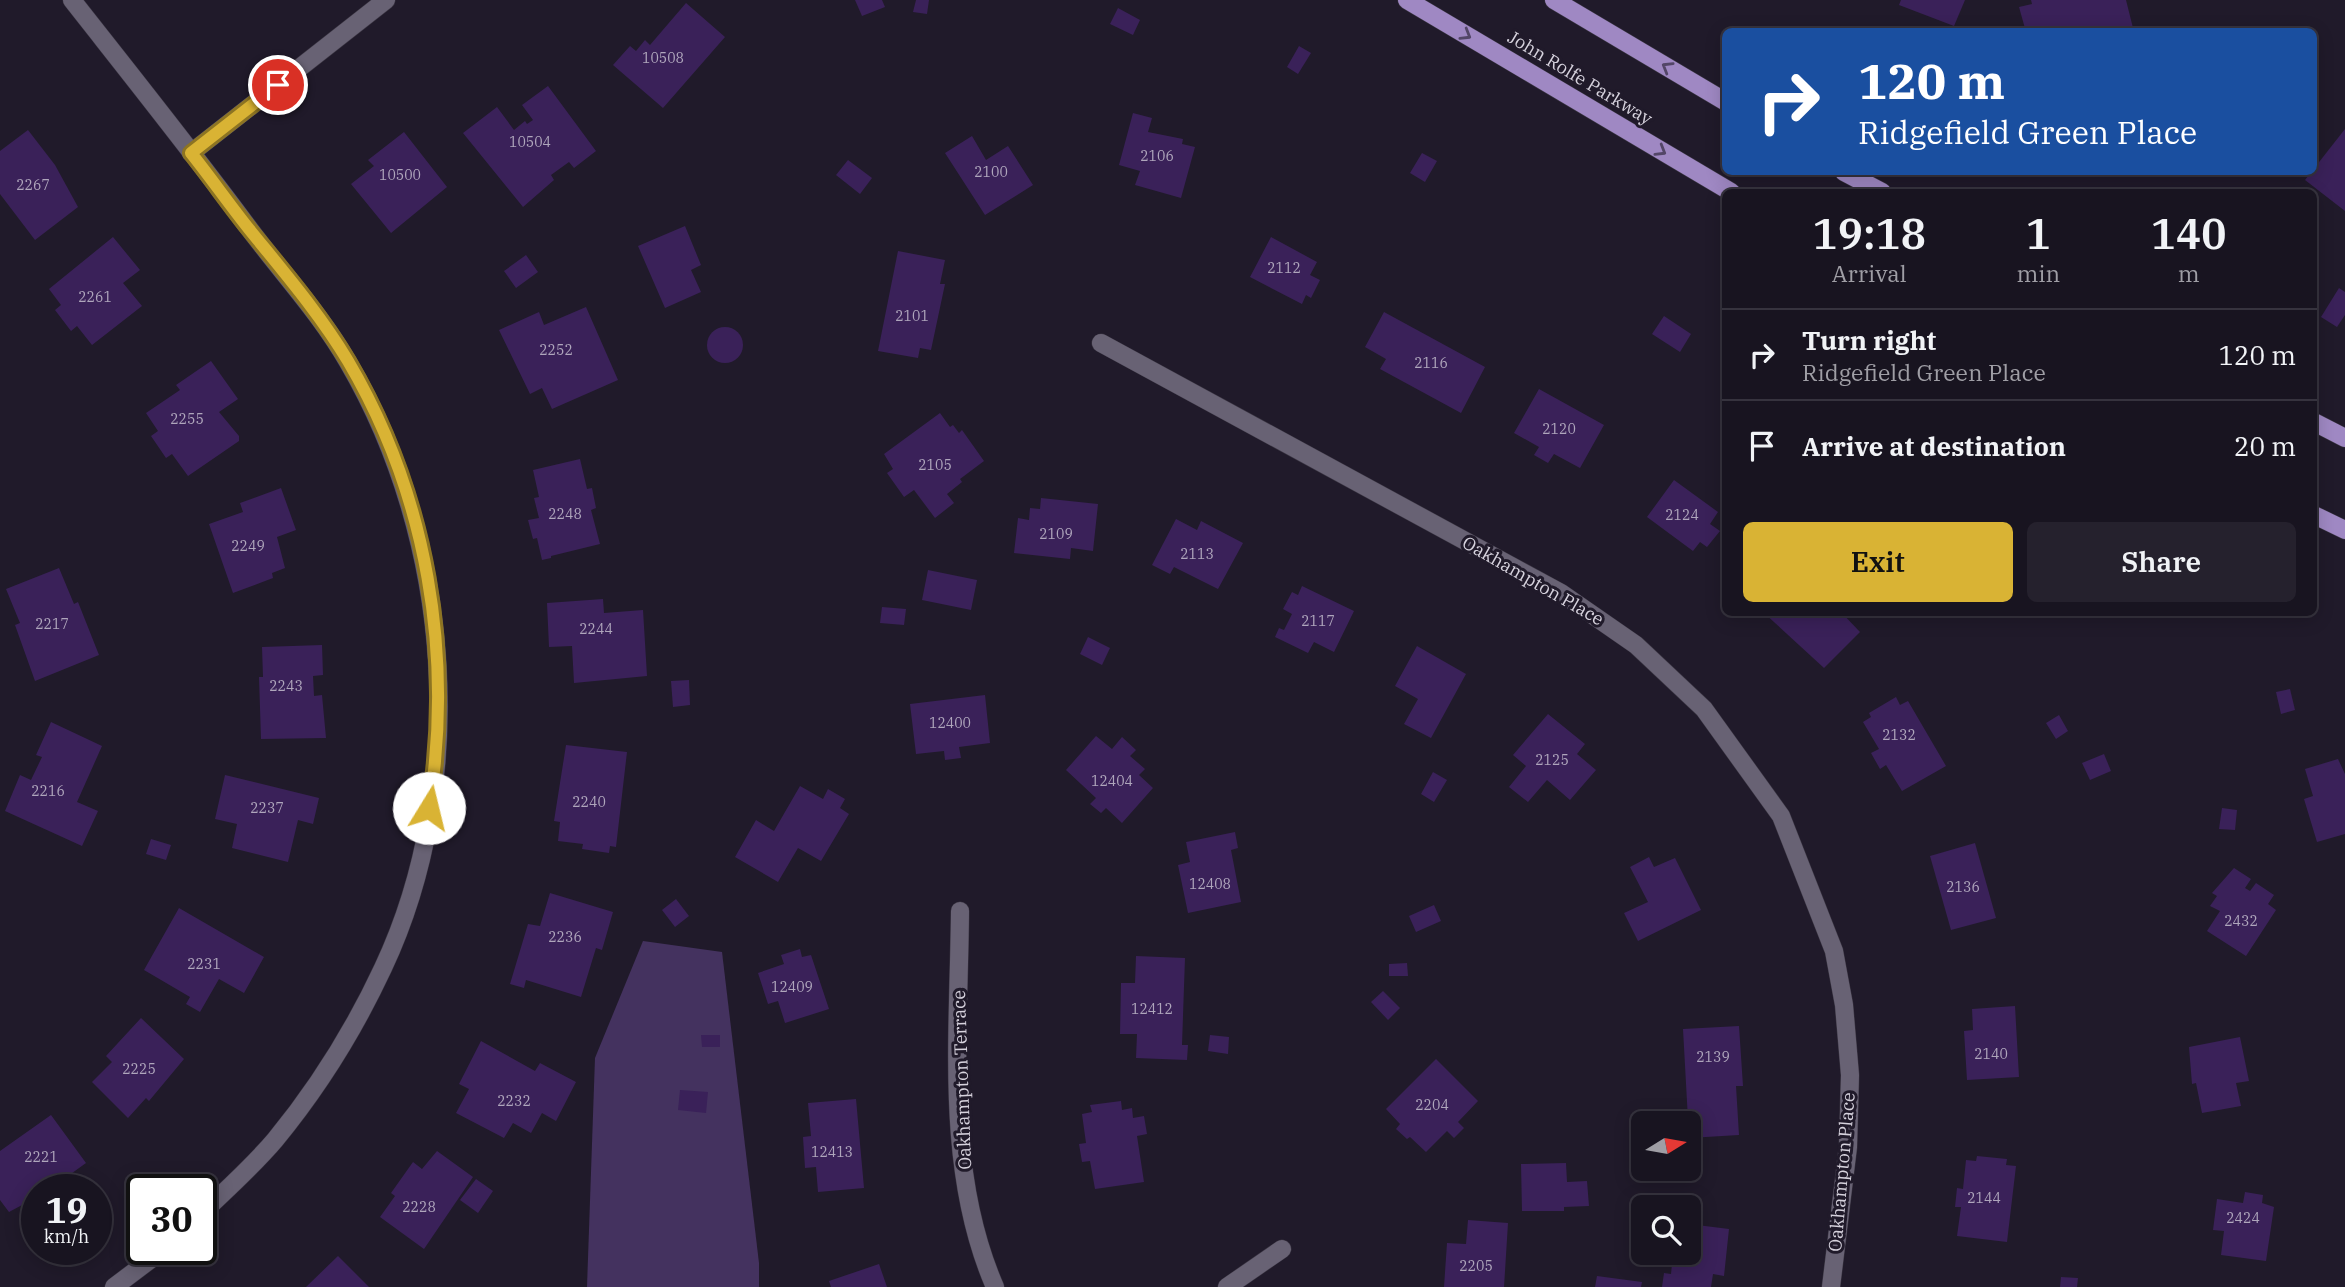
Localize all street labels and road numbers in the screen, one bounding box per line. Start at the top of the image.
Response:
street label: John Rolfe Parkway [1504,25,1657,130]
street label: Oakhampton Place [1458,531,1608,631]
street label: Oakhampton Terrace [947,990,976,1170]
street label: Oakhampton Place [1823,1091,1860,1253]

